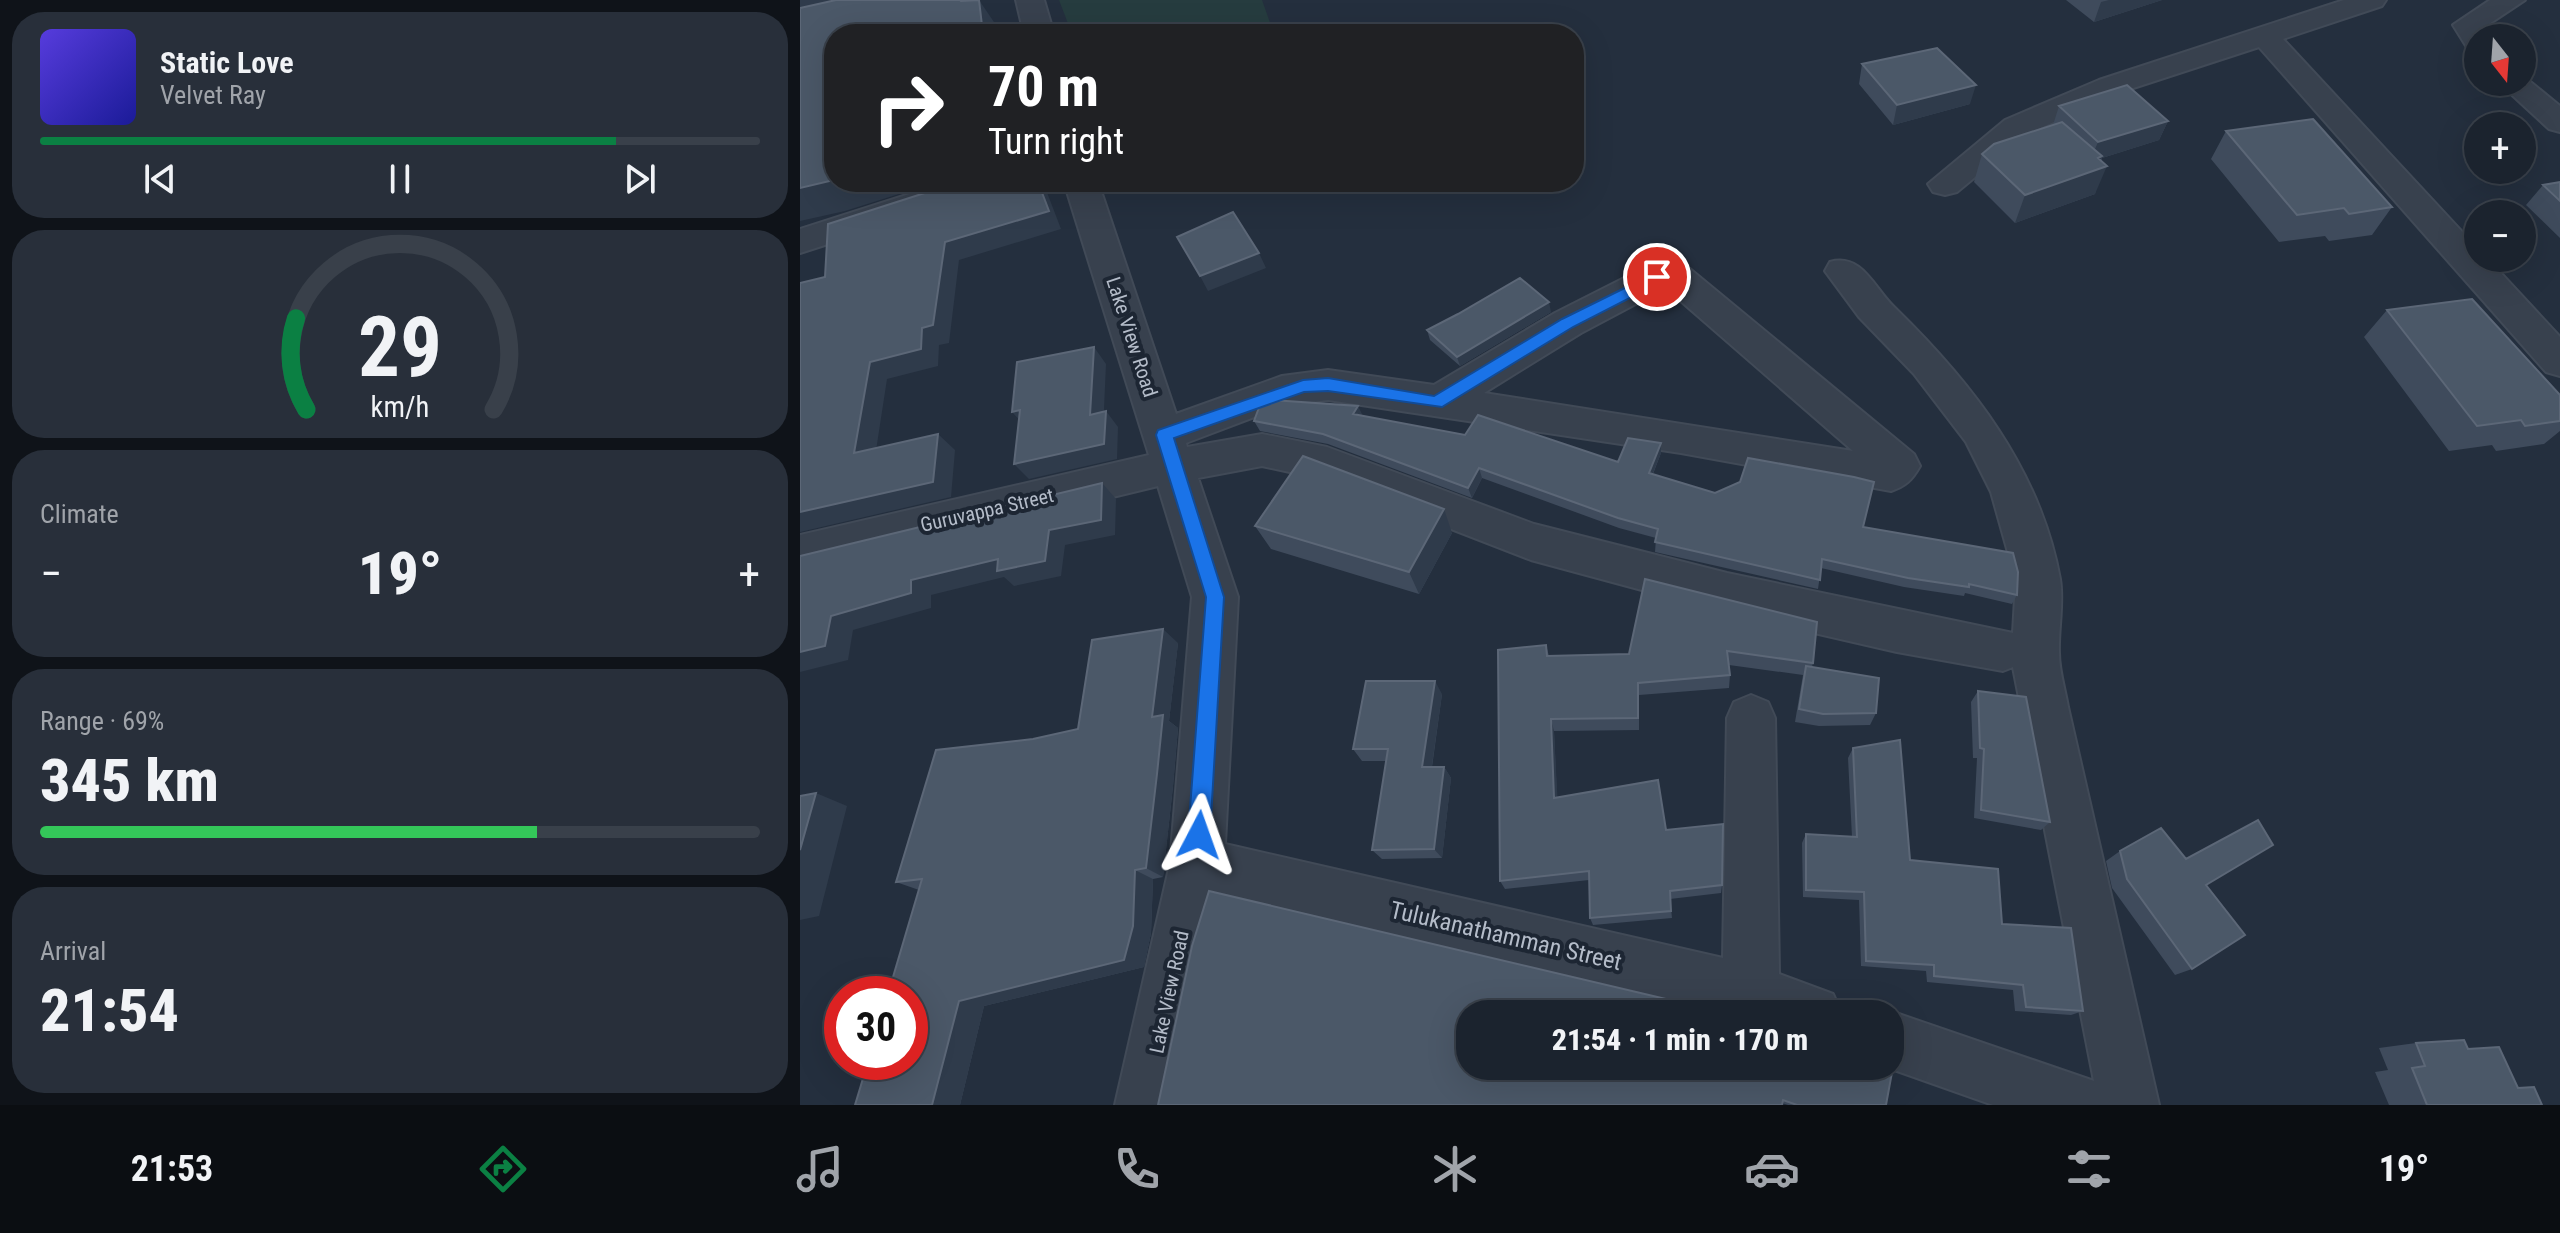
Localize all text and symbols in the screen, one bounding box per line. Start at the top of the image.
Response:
north arrow [2464,24,2536,96]
map controls [2464,24,2536,272]
text: Static Love [160,45,294,80]
text: 70 m [988,54,1099,120]
icon: right [856,56,960,160]
text: Velvet Ray [160,80,266,110]
button: + [2464,112,2536,184]
text: Turn right [988,121,1124,163]
icon: previous [138,157,182,201]
icon: pause [378,157,422,201]
icon: next [618,157,662,201]
button: − [2464,200,2536,272]
pin [1623,243,1691,311]
icon: arrive [1635,255,1679,299]
street label: Lake View Road [1101,274,1163,400]
text: 29 [358,299,442,396]
text: km/h [371,390,429,424]
street label: Guruvappa Street [918,483,1056,537]
text: Climate [40,499,119,529]
text: 19° [358,538,442,609]
text: − [40,548,62,600]
text: + [738,548,760,600]
text: Range · 69% [40,706,164,736]
text: 345 km [40,745,219,816]
position arrow [1157,793,1241,877]
street label: Tulukanathamman Street [1388,896,1624,976]
street label: Lake View Road [1144,928,1194,1056]
text: Arrival [40,936,106,966]
text: 21:54 [40,975,179,1046]
speed limit sign: 30 [824,976,928,1080]
text: 21:54 · 1 min · 170 m [1552,1022,1808,1057]
icon: directions [475,1141,531,1197]
icon: music [792,1141,848,1197]
icon: phone [1109,1141,1165,1197]
icon: climate [1427,1141,1483,1197]
icon: car [1744,1141,1800,1197]
icon: filters [2061,1141,2117,1197]
text: 21:53 [131,1148,213,1190]
text: 19° [2379,1148,2429,1190]

